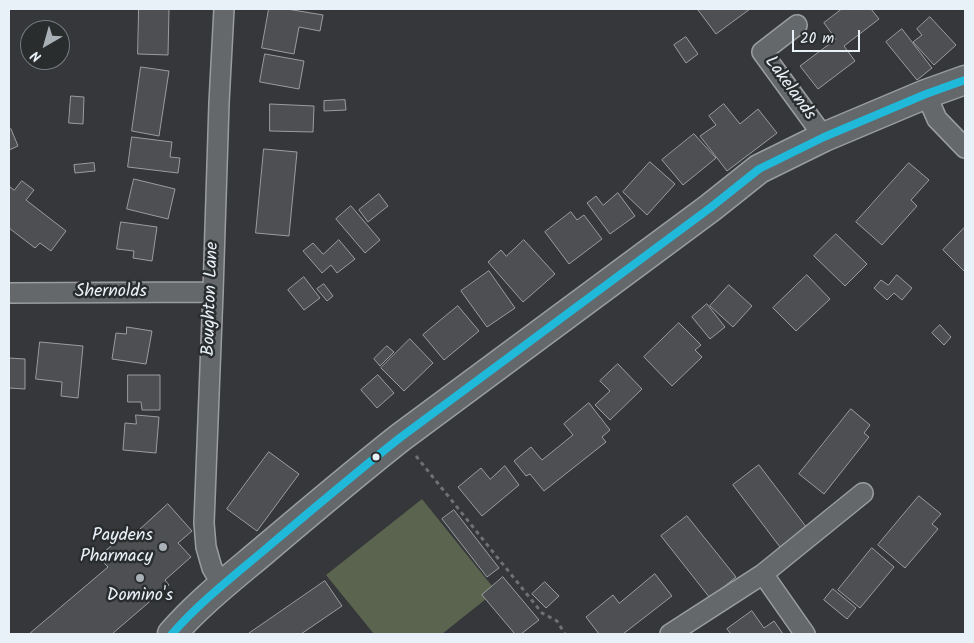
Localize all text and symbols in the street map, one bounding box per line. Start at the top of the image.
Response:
north arrow [20,20,70,70]
scale bar [794,20,862,52]
text: 20 m [800,27,834,51]
text: N [26,45,47,67]
street label: Lakelands [759,53,819,125]
street label: Boughton Lane [199,241,225,357]
street label: Shernolds [75,282,147,304]
unlabelled marker [371,452,381,462]
place label: Paydens Pharmacy [80,526,153,568]
marker: Paydens Pharmacy [157,541,169,553]
marker: Domino's [134,572,146,584]
place label: Domino's [107,586,173,608]

